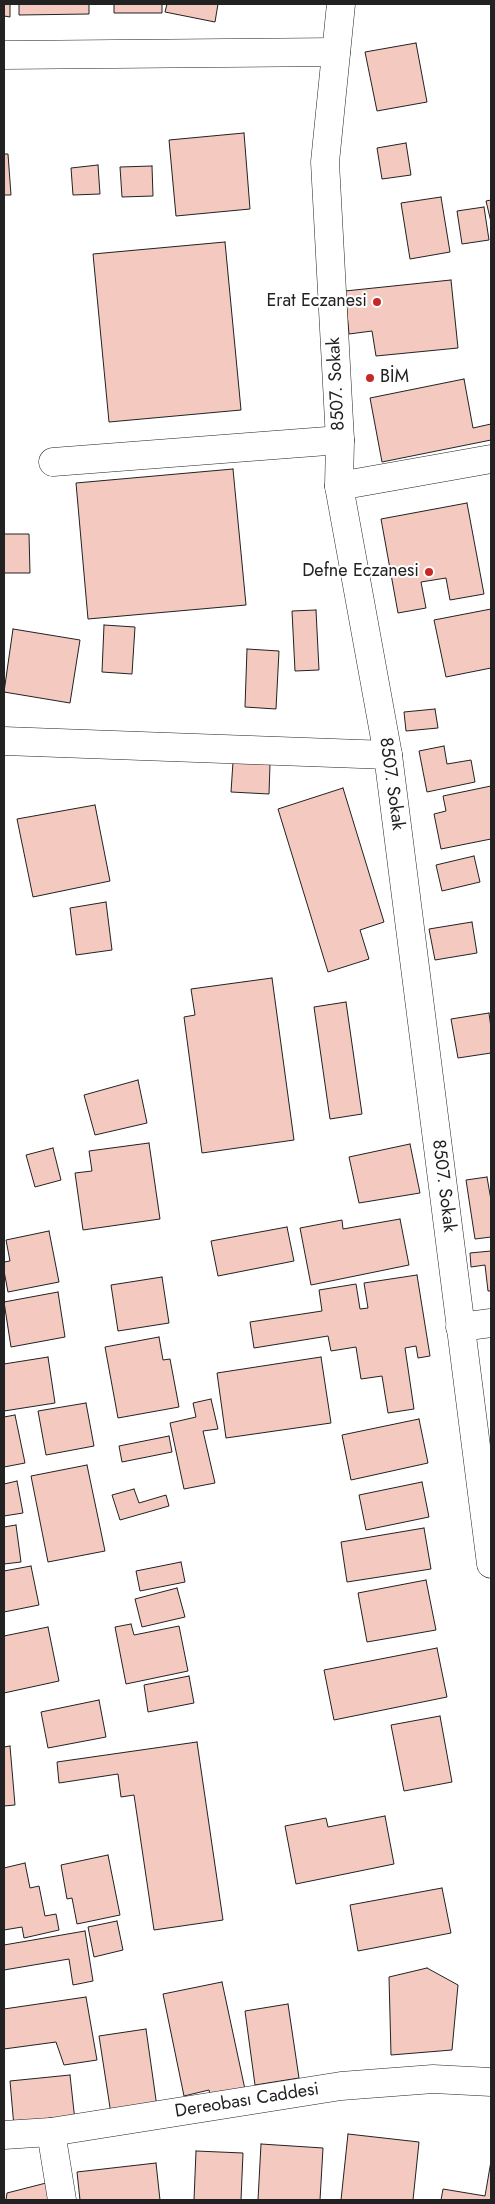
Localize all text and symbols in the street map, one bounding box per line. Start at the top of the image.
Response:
place label: Erat Eczanesi [266,291,367,313]
marker: Erat Eczanesi [371,296,383,308]
street label: 8507. Sokak [324,337,350,431]
place label: BİM [380,367,409,389]
marker: BİM [364,372,376,384]
place label: Defne Eczanesi [302,561,419,583]
marker: Defne Eczanesi [423,566,435,578]
street label: 8507. Sokak [374,736,408,832]
street label: 8507. Sokak [427,1138,459,1234]
street label: Dereobası Caddesi [173,2079,321,2123]

